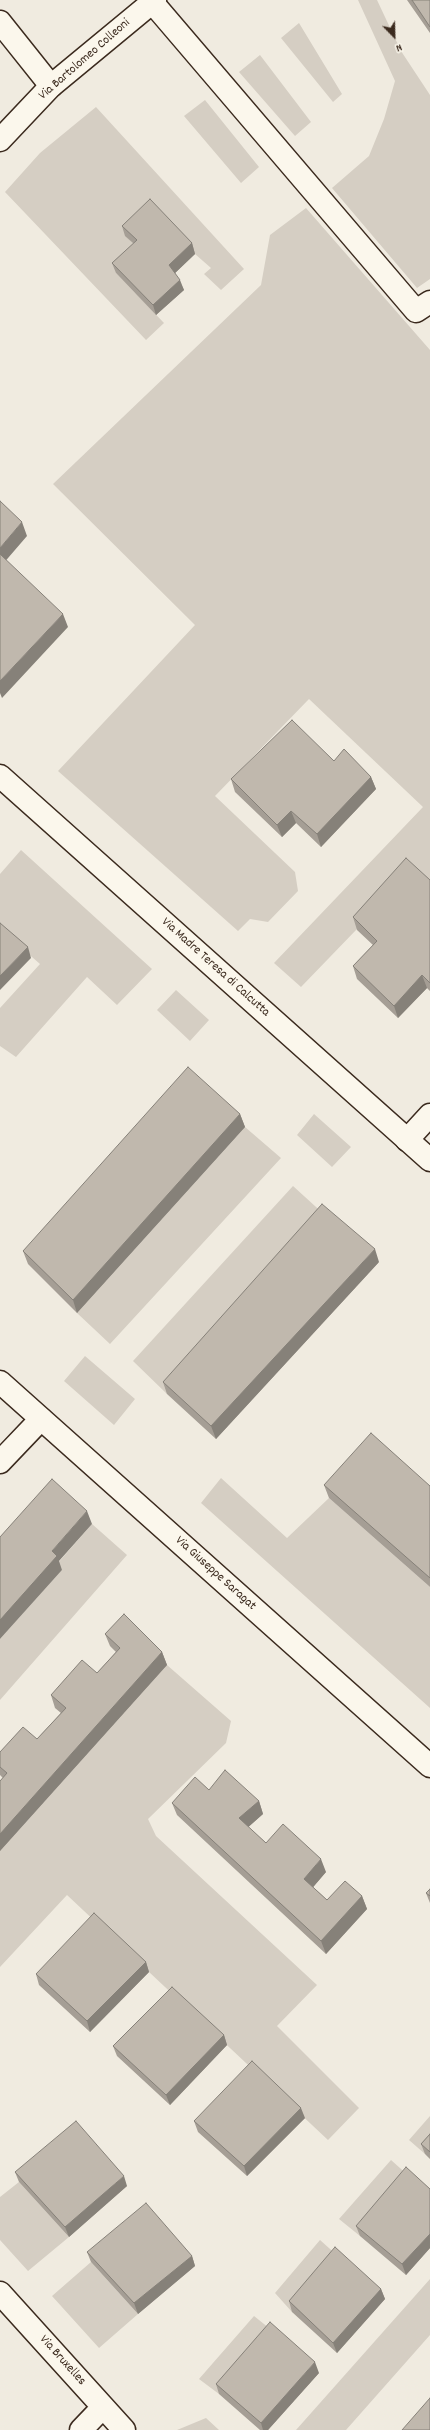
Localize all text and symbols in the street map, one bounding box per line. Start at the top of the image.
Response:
street label: Via Bartolomeo Colleoni [36,16,134,104]
north arrow [374,16,414,56]
text: N [393,39,404,55]
street label: Via Madre Teresa di Calcutta [158,915,272,1021]
street label: Via Giuseppe Saragat [171,1534,259,1614]
street label: Via Bruxelles [35,2333,89,2389]

